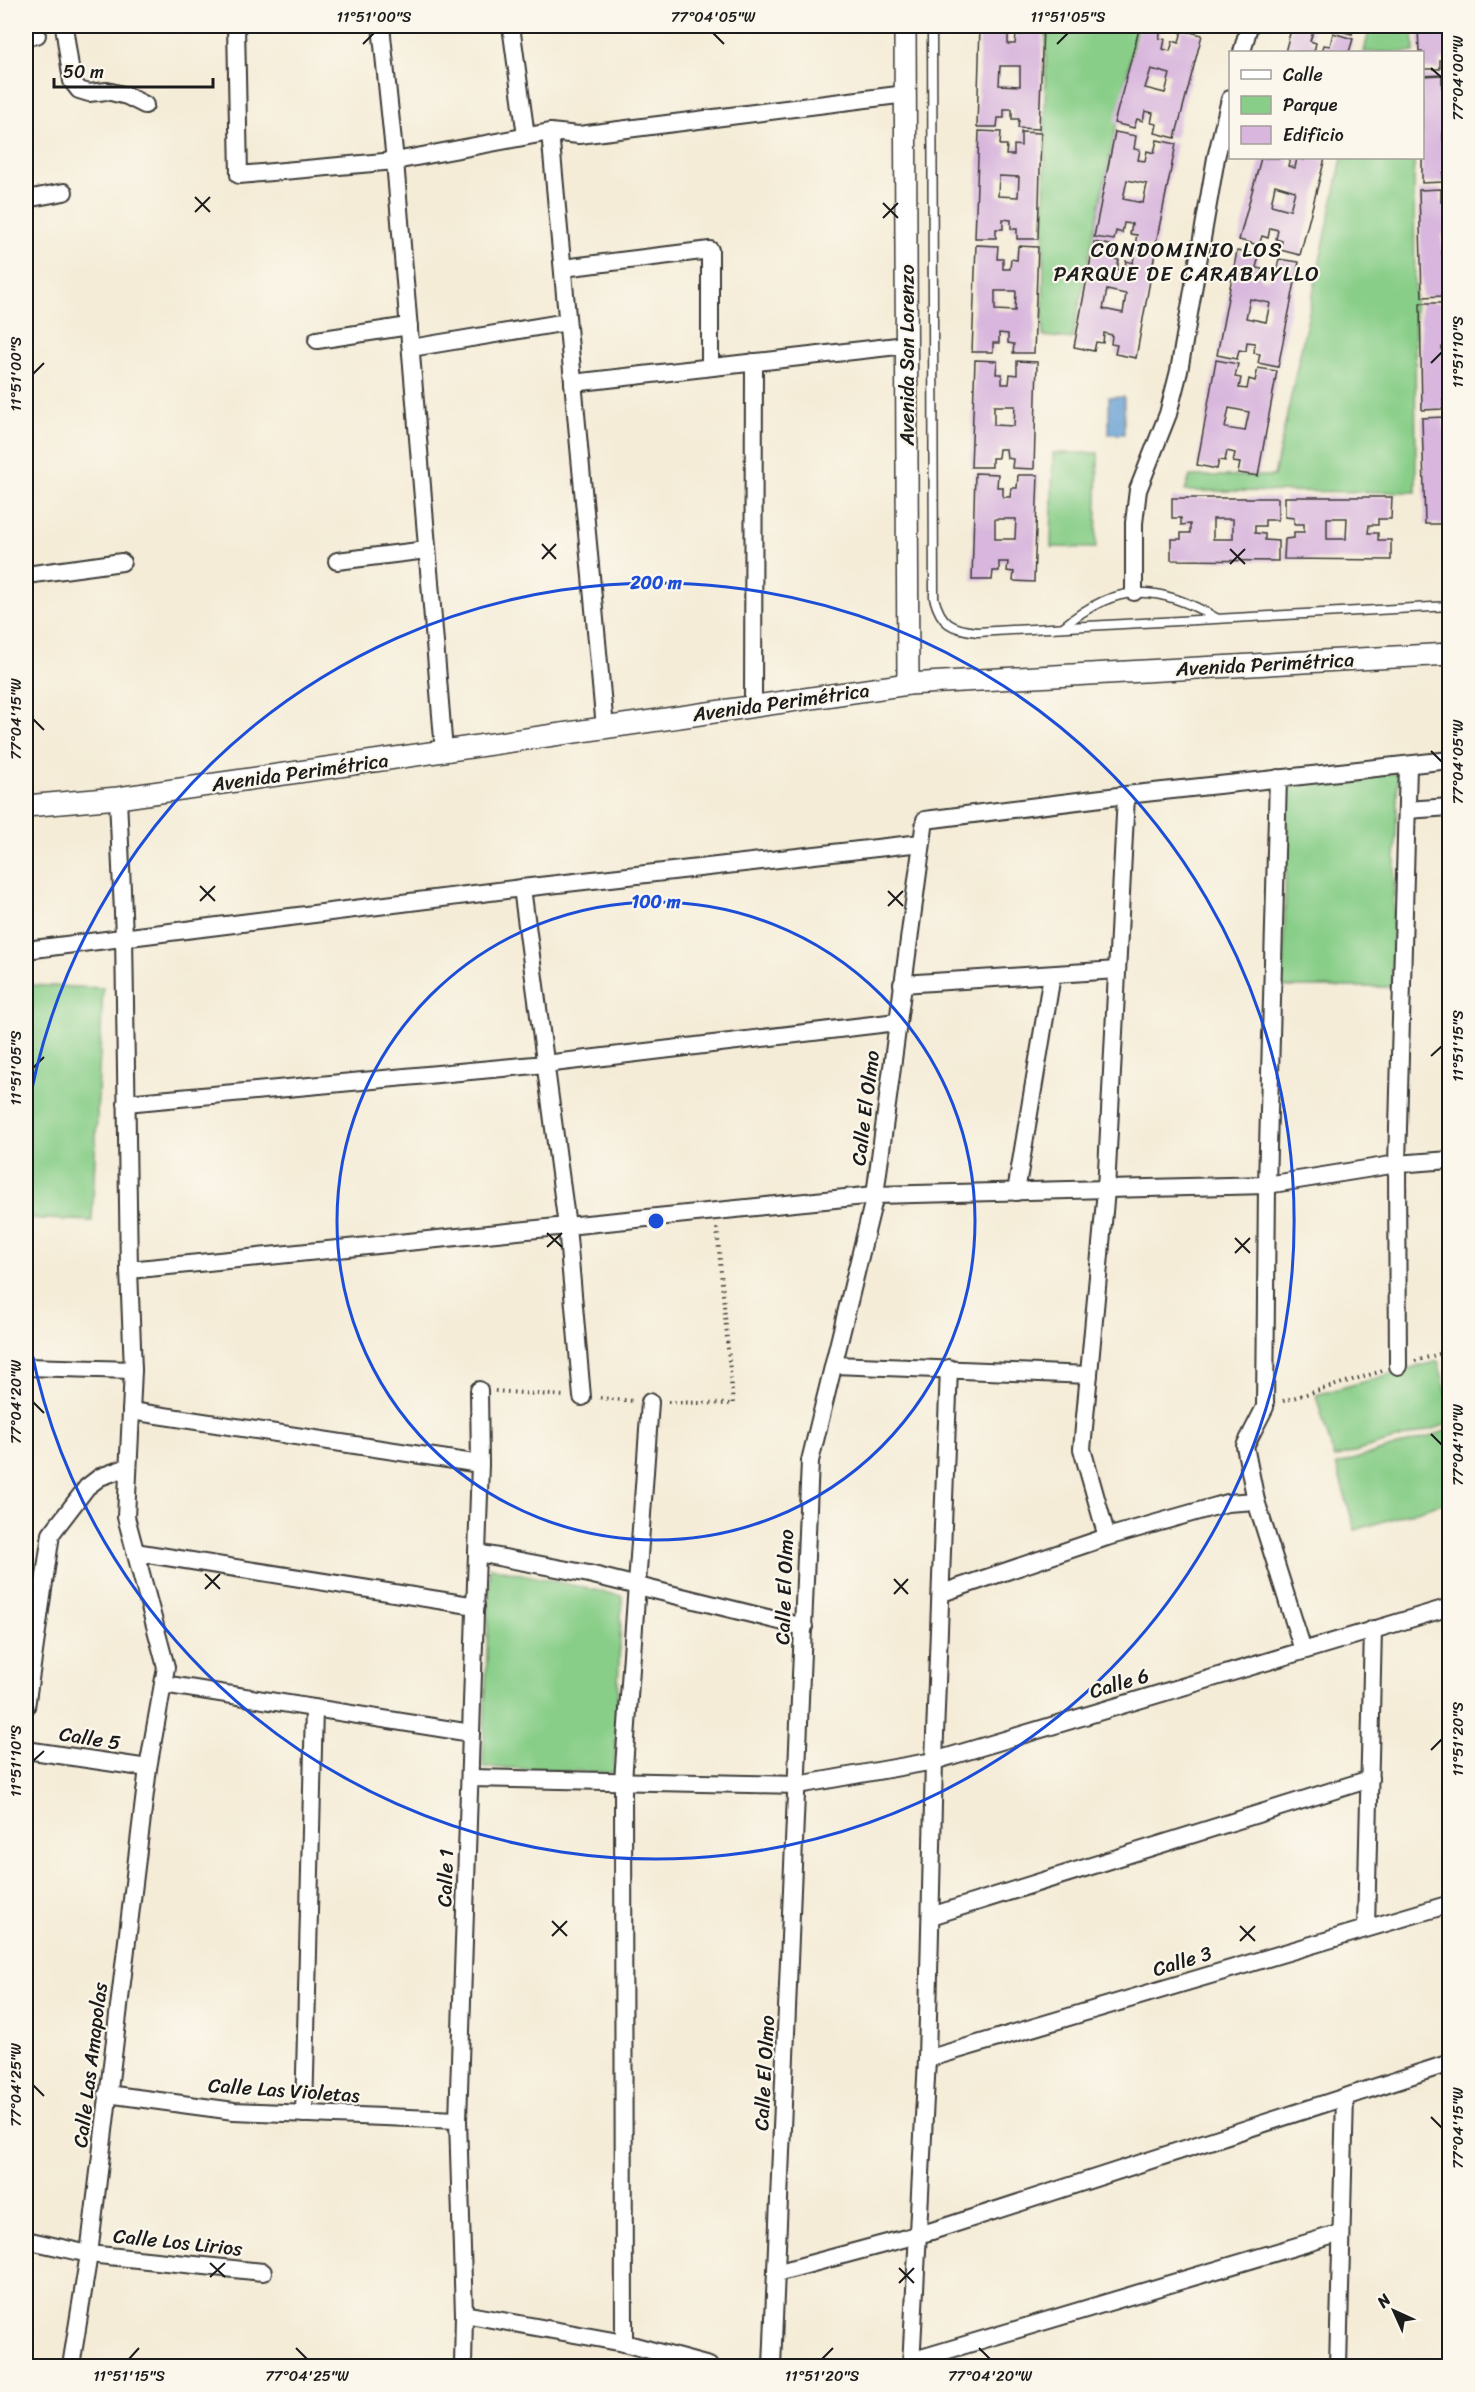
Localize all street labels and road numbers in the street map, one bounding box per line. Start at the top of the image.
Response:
street label: Avenida San Lorenzo [890,264,925,447]
street label: Avenida Perimétrica [1174,642,1355,687]
street label: Avenida Perimétrica [689,673,872,732]
street label: Avenida Perimétrica [208,743,391,802]
street label: Calle El Olmo [841,1049,890,1168]
street label: Calle El Olmo [765,1529,804,1645]
street label: Calle 6 [1085,1658,1153,1709]
street label: Calle 5 [57,1716,123,1761]
street label: Calle 1 [427,1848,464,1908]
street label: Calle 3 [1148,1936,1216,1987]
street label: Calle Las Amapolas [63,1980,118,2150]
street label: Calle El Olmo [744,2014,785,2132]
street label: Calle Las Violetas [207,2068,362,2113]
street label: Calle Los Lirios [112,2218,245,2267]

